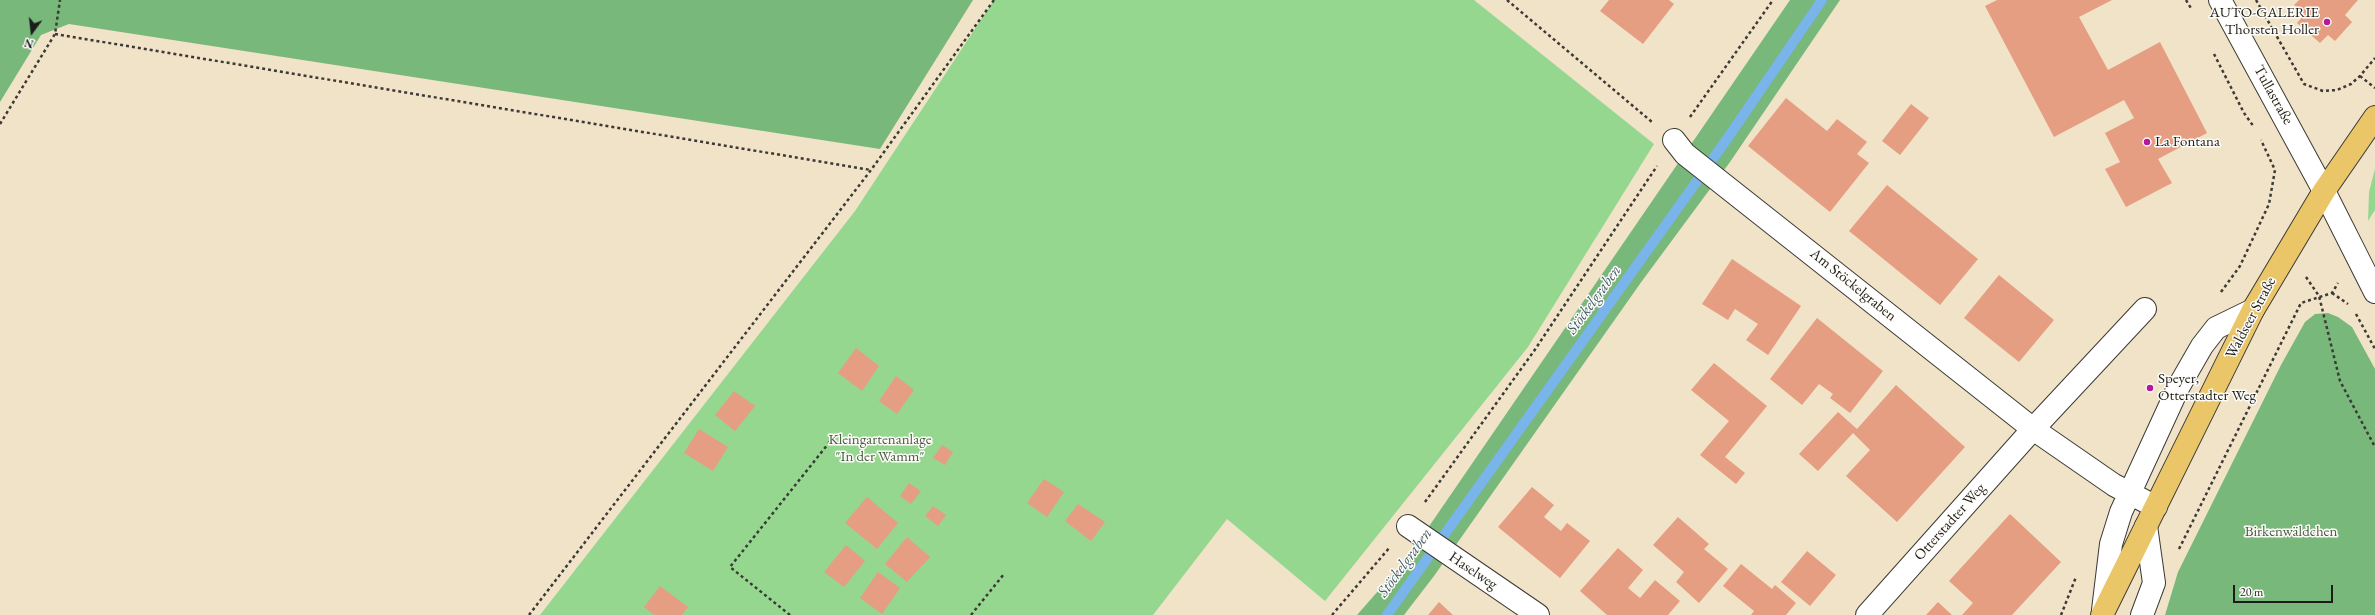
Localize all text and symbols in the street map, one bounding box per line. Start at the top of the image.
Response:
place label: AUTO-GALERIE Thorsten Holler [2209,4,2319,39]
north arrow [12,12,52,52]
marker: AUTO-GALERIE Thorsten Holler [2322,17,2332,27]
text: N [23,36,35,52]
street label: Tullastraße [2249,62,2297,128]
place label: La Fontana [2155,133,2220,151]
marker: La Fontana [2142,137,2152,147]
street label: Am Stöckelgraben [1806,245,1900,325]
water label: Stöckelgraben [1563,262,1625,338]
street label: Waldseer Straße [2222,274,2280,362]
place label: Speyer, Otterstadter Weg [2158,370,2256,405]
marker: Speyer, Otterstadter Weg [2145,383,2155,393]
park label: Kleingartenanlage "In der Wamm" [828,431,932,466]
street label: Otterstadter Weg [1911,480,1989,564]
park label: Birkenwäldchen [2245,523,2337,541]
water label: Stöckelgraben [1374,525,1436,601]
street label: Haselweg [1445,548,1501,594]
scale bar [2235,577,2335,603]
text: 20 m [2240,584,2263,600]

